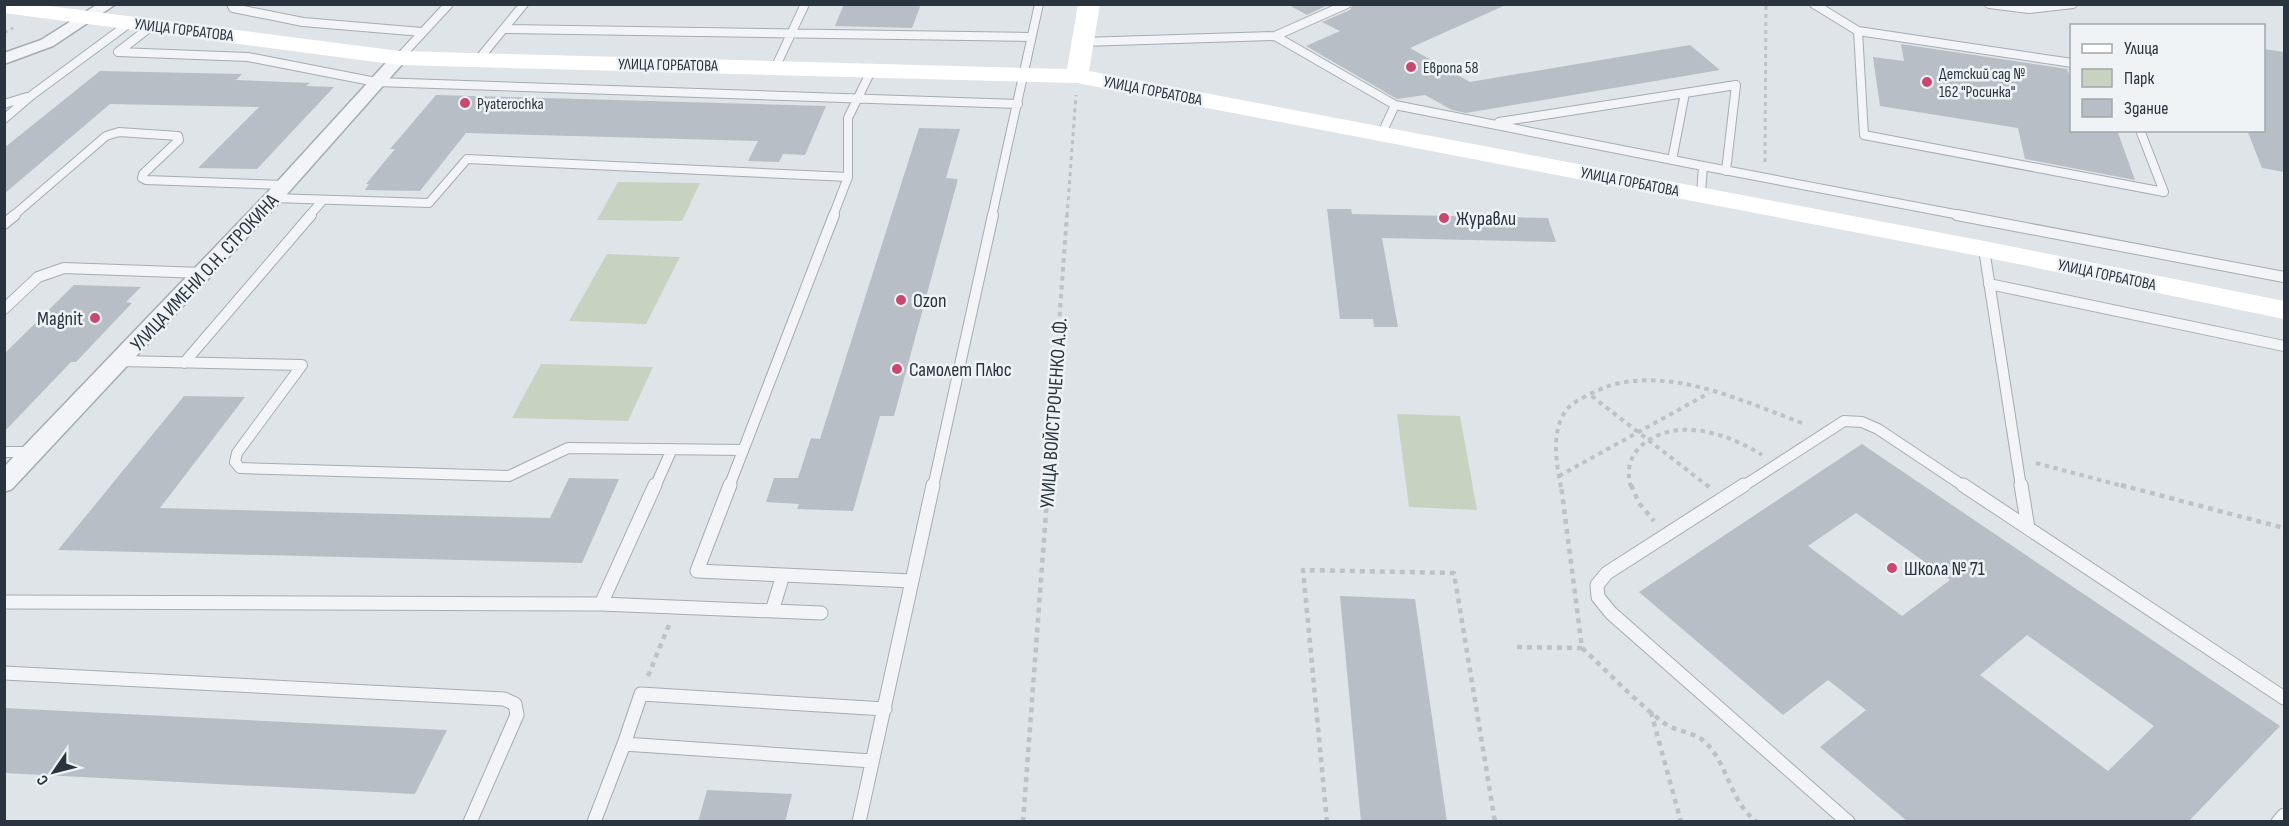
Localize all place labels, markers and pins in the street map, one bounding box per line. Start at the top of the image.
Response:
place label: Европа 58 [1423,59,1479,78]
marker: Европа 58 [1404,60,1418,74]
place label: Детский сад № 162 "Росинка" [1939,65,2025,102]
marker: Детский сад № 162 "Росинка" [1920,75,1934,89]
place label: Pyaterochka [477,95,544,114]
marker: Pyaterochka [458,96,472,110]
place label: Журавли [1456,207,1516,231]
marker: Журавли [1437,211,1451,225]
place label: Ozon [913,289,947,313]
marker: Ozon [894,293,908,307]
place label: Magnit [37,307,83,331]
marker: Magnit [88,311,102,325]
place label: Самолет Плюс [909,358,1012,382]
marker: Самолет Плюс [890,362,904,376]
place label: Школа № 71 [1904,557,1985,581]
marker: Школа № 71 [1885,561,1899,575]

